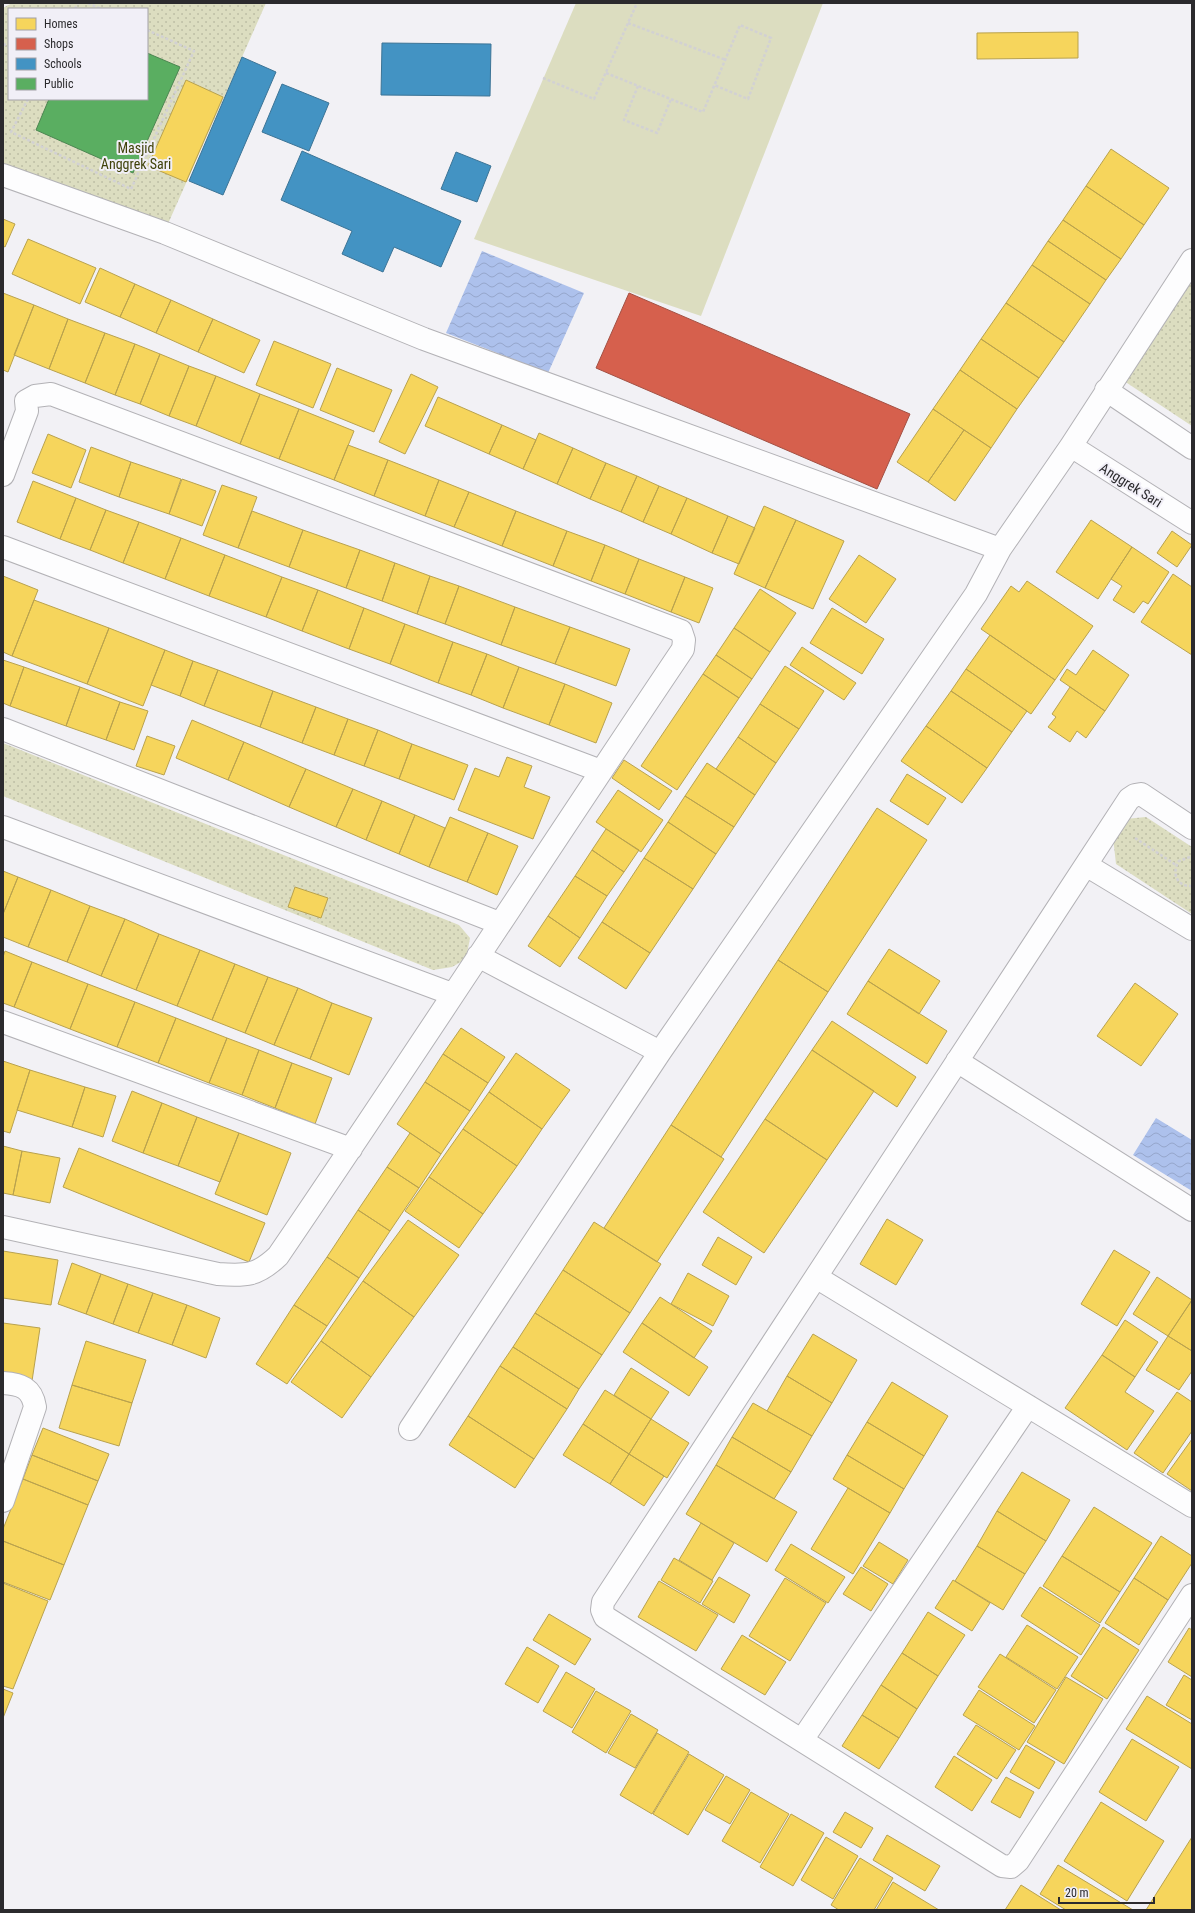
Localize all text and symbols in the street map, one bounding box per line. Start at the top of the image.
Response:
legend [8,8,148,100]
text: Homes [44,17,78,31]
text: Shops [44,37,73,51]
text: Schools [44,57,82,71]
text: Public [44,77,74,91]
park label: Masjid Anggrek Sari [101,140,171,172]
street label: Anggrek Sari [1097,460,1165,510]
scale bar [1059,1879,1154,1905]
text: 20 m [1065,1886,1089,1900]

